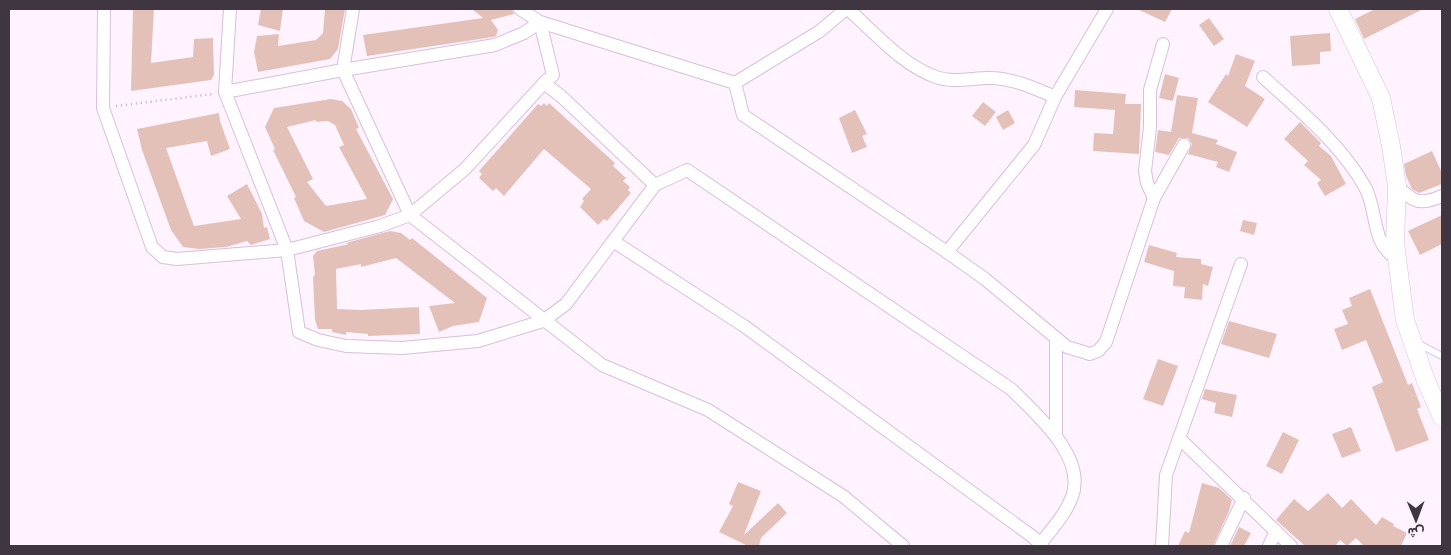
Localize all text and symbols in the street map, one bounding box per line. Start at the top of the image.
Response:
north arrow [1391,495,1441,545]
text: ش [1407,524,1425,541]

